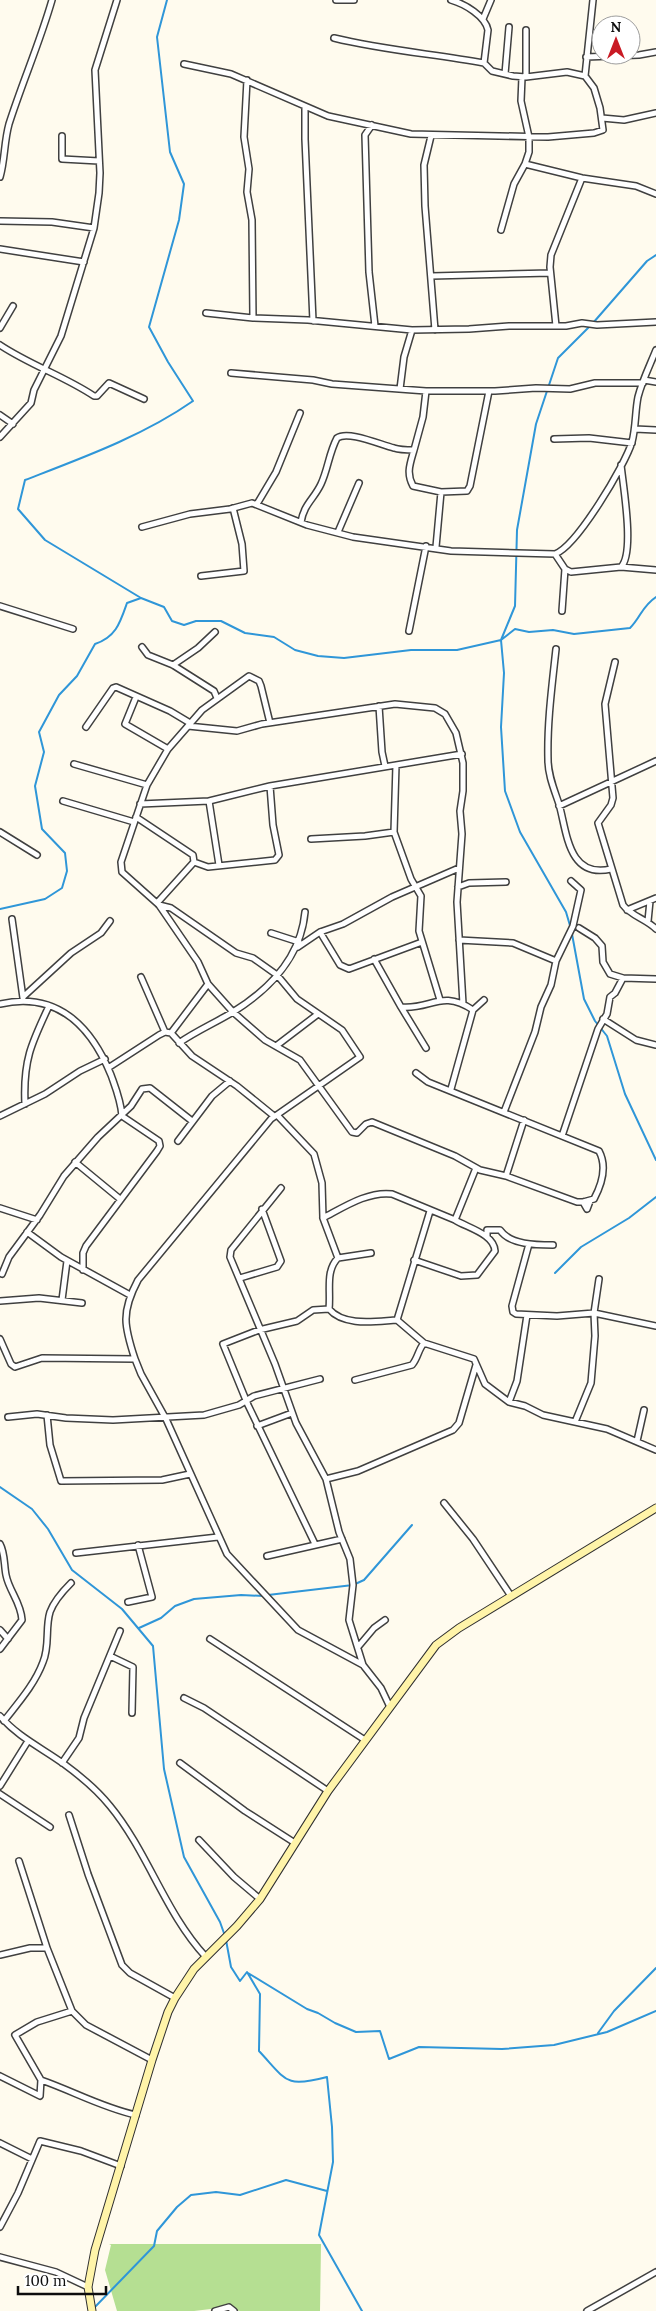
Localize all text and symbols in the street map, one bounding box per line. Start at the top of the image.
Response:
north arrow [591,15,641,65]
text: N [611,18,622,36]
scale bar [18,2264,105,2296]
text: 100 m [25,2271,66,2290]

